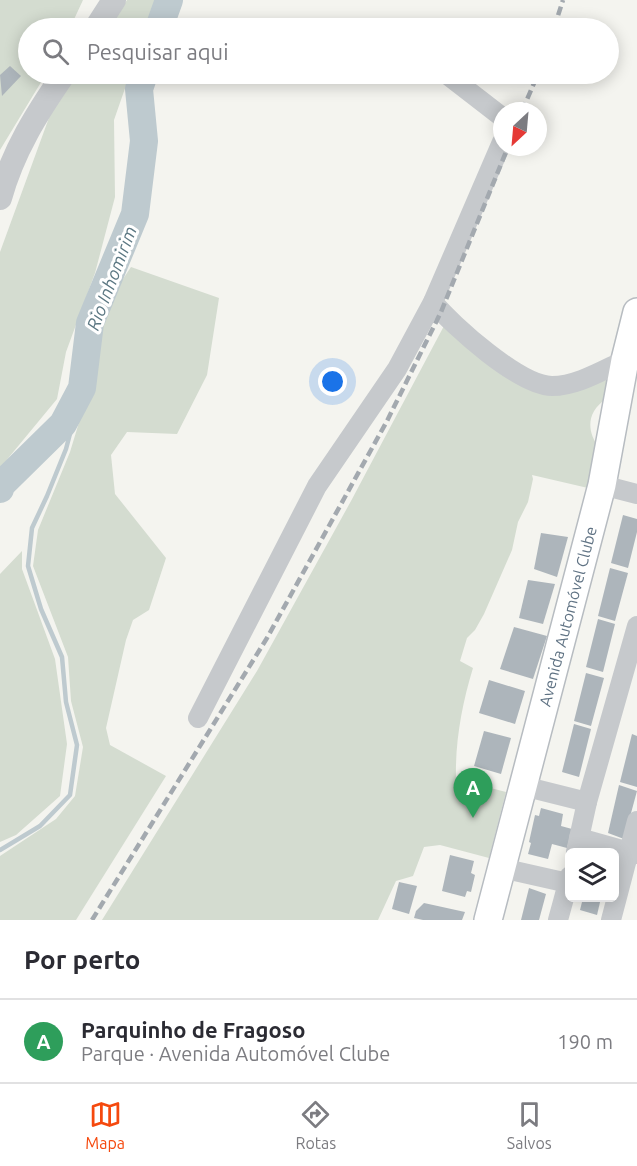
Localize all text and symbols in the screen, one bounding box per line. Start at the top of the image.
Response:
search box [18,18,619,84]
icon: search [39,35,72,68]
text: Pesquisar aqui [87,39,229,64]
north arrow [493,102,547,156]
water label: Rio Inhomirim [82,223,140,333]
your location [318,367,347,396]
street label: Avenida Automóvel Clube [535,524,600,708]
pin: A [454,768,492,818]
map controls [565,848,619,902]
button: layers [565,848,619,902]
text: Por perto [24,945,140,974]
text: Parquinho de Fragoso [81,1017,305,1042]
text: A [36,1030,51,1053]
text: 190 m [557,1030,613,1053]
text: Parque · Avenida Automóvel Clube [81,1042,390,1065]
tab: Mapa [85,1098,125,1152]
tab: Rotas [296,1098,336,1152]
tab: Salvos [507,1098,552,1152]

